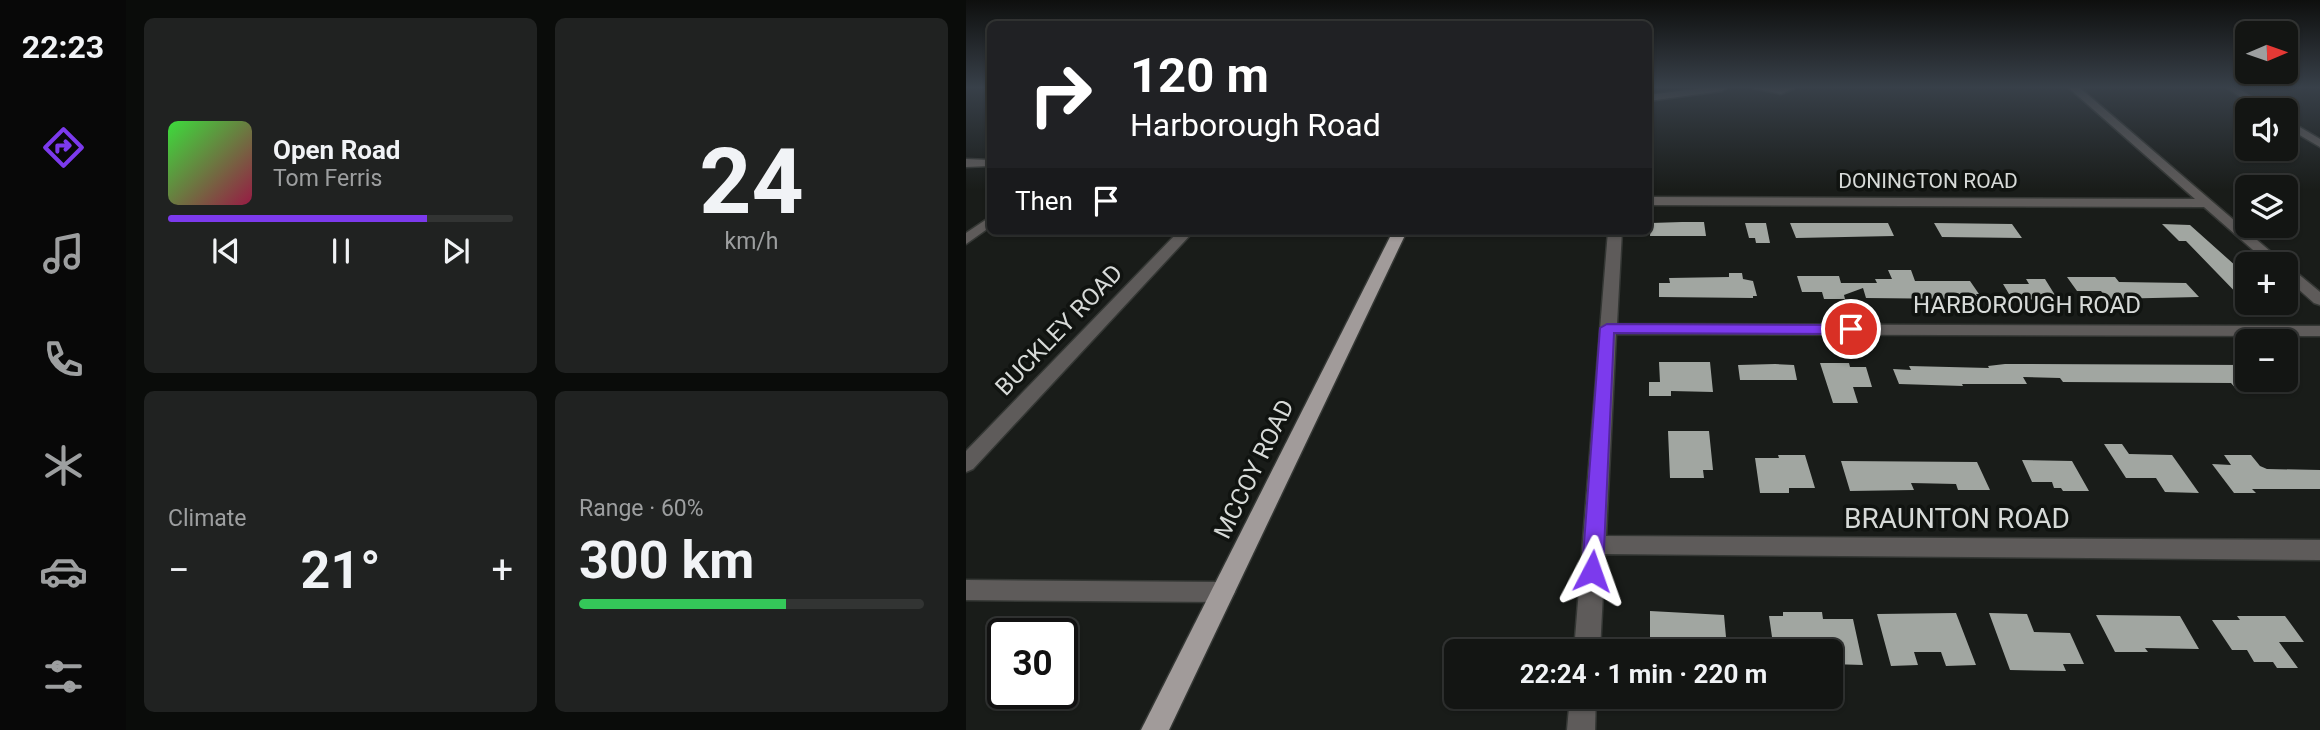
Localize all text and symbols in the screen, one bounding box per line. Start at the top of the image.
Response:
north arrow [2235,21,2298,84]
map controls [2235,21,2298,392]
text: 22:23 [22,28,104,66]
text: 120 m [1130,47,1269,104]
icon: right [1015,49,1106,140]
button: sound [2235,98,2298,161]
text: Harborough Road [1130,106,1381,144]
icon: directions [39,123,88,172]
text: 24 [699,129,804,235]
text: Open Road [273,135,401,165]
text: Tom Ferris [273,165,382,192]
street label: DONINGTON ROAD [1838,169,2018,193]
button: layers [2235,175,2298,238]
icon: arrive [1087,182,1125,220]
text: Then [1015,186,1073,216]
text: km/h [725,228,779,255]
icon: music [39,229,88,278]
icon: previous [207,232,245,270]
icon: pause [322,232,360,270]
icon: next [437,232,475,270]
button: + [2235,252,2298,315]
street label: BUCKLEY ROAD [990,259,1128,401]
street label: HARBOROUGH ROAD [1913,291,2141,319]
pin [1821,299,1881,359]
icon: arrive [1832,310,1870,348]
button: − [2235,329,2298,392]
icon: phone [39,335,88,384]
street label: MCCOY ROAD [1208,395,1300,543]
icon: climate [39,441,88,490]
text: Range · 60% [579,495,704,522]
street label: BRAUNTON ROAD [1844,502,2070,535]
text: Climate [168,505,247,532]
text: 300 km [579,530,754,591]
position arrow [1555,534,1629,608]
text: 21° [301,540,381,601]
icon: car [39,547,88,596]
text: − [168,548,190,592]
text: + [491,548,513,592]
speed limit sign: 30 [987,618,1078,709]
icon: filters [39,652,88,701]
text: 22:24 · 1 min · 220 m [1520,659,1767,689]

